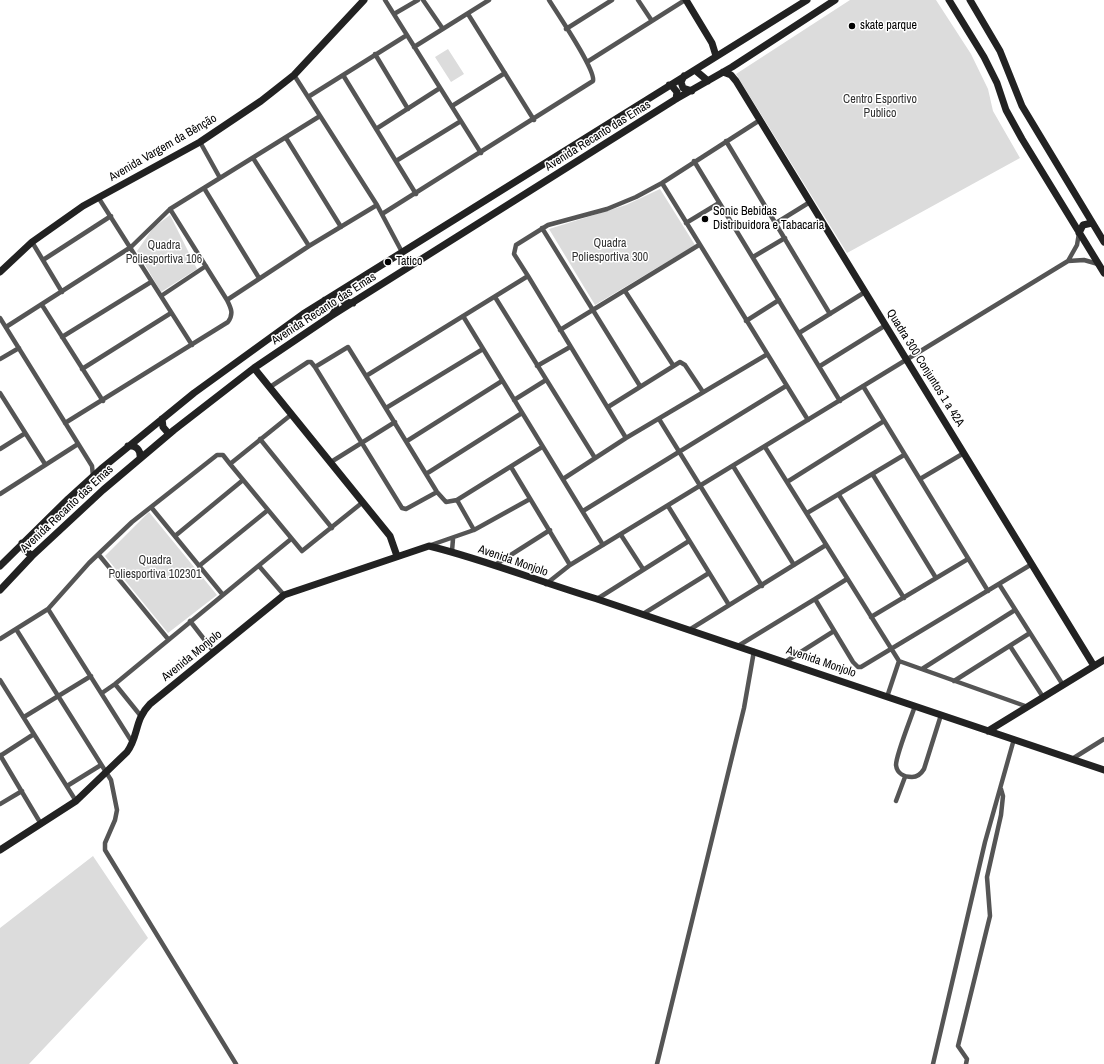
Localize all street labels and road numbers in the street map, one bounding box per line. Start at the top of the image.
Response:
street label: Avenida Recanto das Emas [543,98,653,174]
street label: Avenida Vargem da Bênção [106,111,220,185]
street label: Avenida Recanto das Emas [269,270,379,348]
street label: Quadra 300 Conjuntos 1 a 42A [883,307,967,429]
street label: Avenida Recanto das Emas [18,462,116,556]
street label: Avenida Monjolo [476,542,550,580]
street label: Avenida Monjolo [159,627,225,685]
street label: Avenida Monjolo [784,643,858,681]

